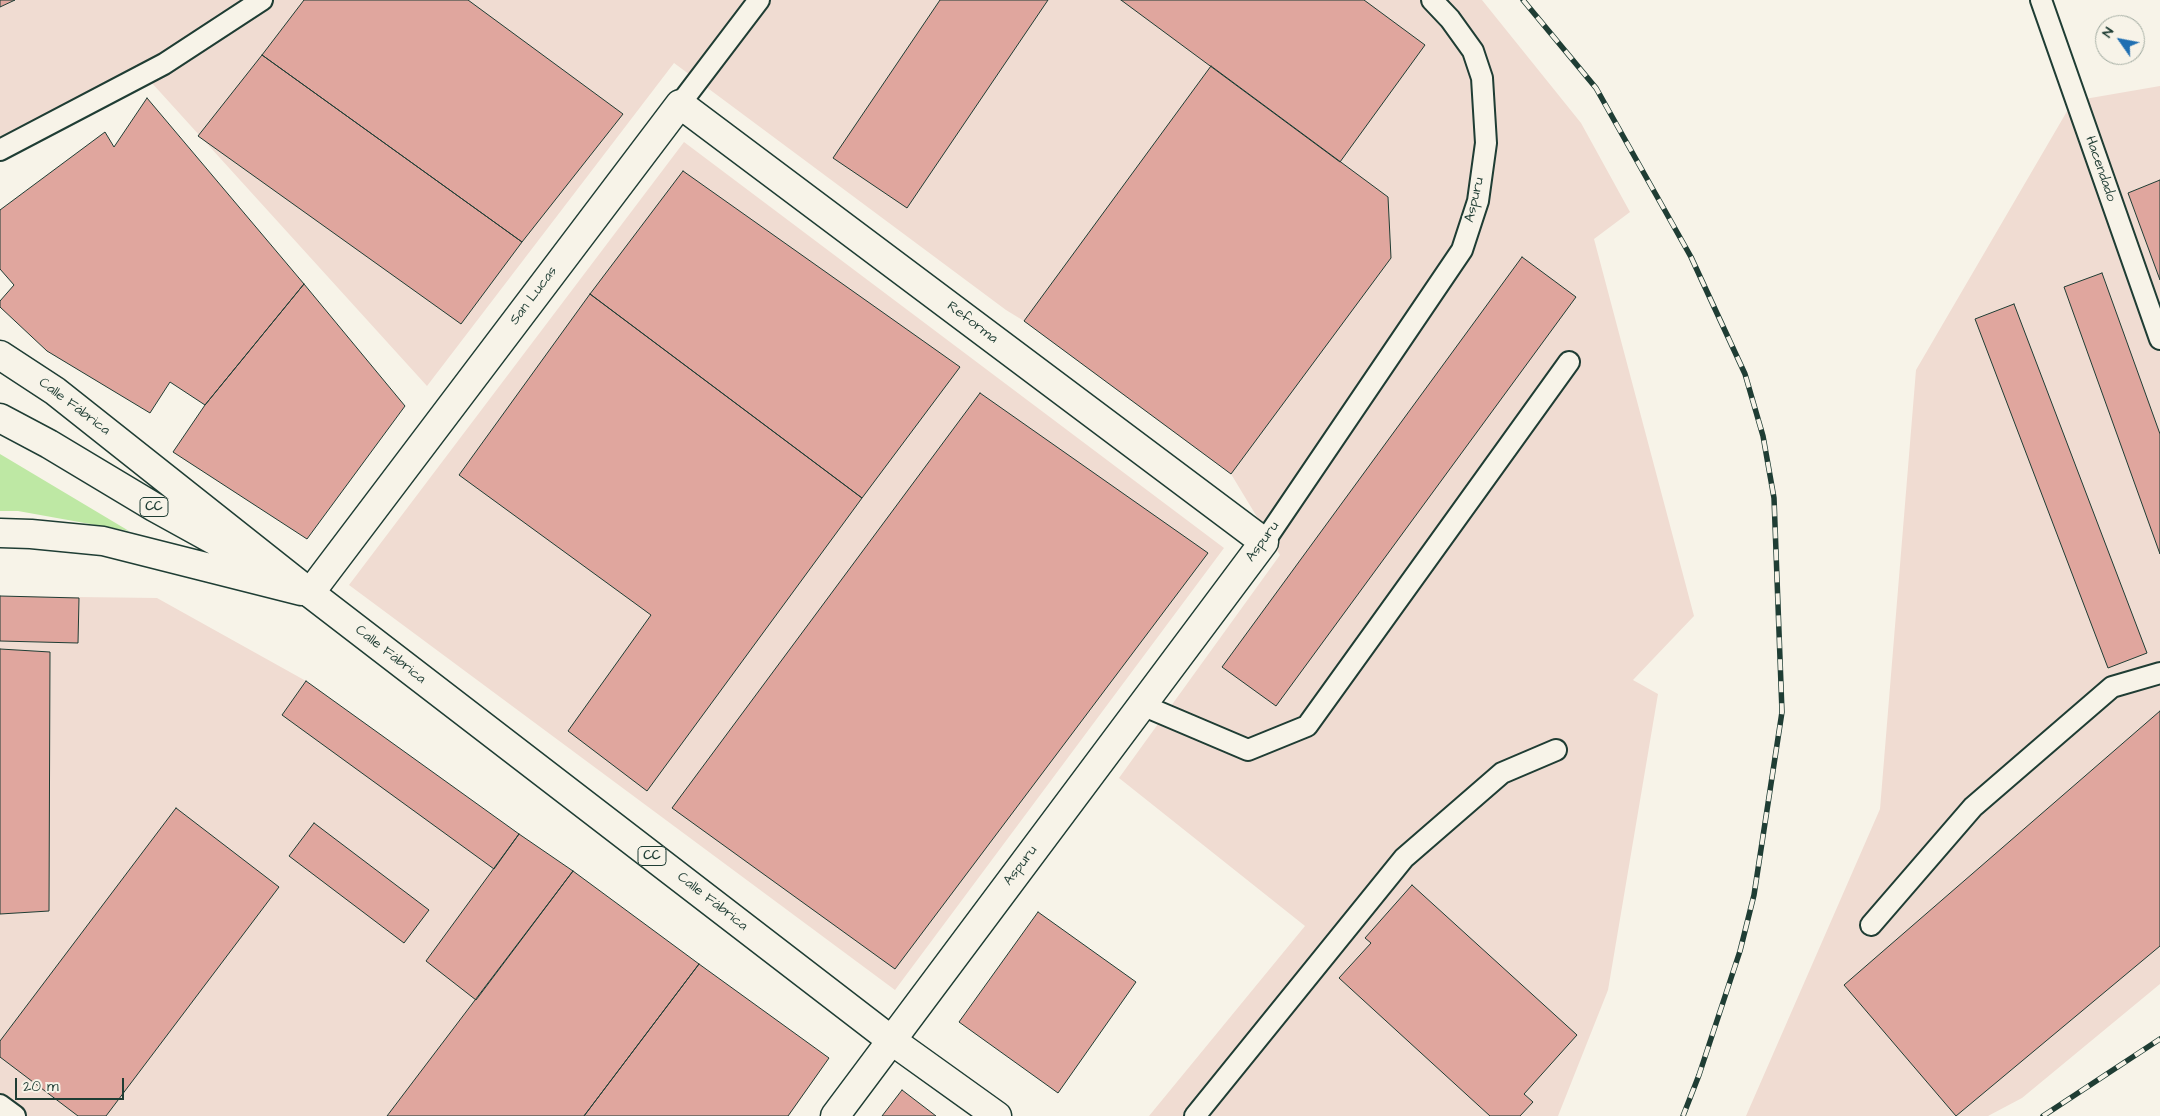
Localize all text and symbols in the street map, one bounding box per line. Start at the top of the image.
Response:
north arrow [2095,15,2145,65]
text: N [2097,23,2119,42]
street label: Hacendado [2081,134,2119,204]
street label: Aspuru [1462,176,1488,224]
street label: San Lucas [507,264,561,328]
street label: Reforma [943,298,1001,348]
street label: Calle Fábrica [35,375,113,439]
road number: CC [140,498,168,516]
street label: Aspuru [1243,519,1283,565]
street label: Calle Fábrica [351,622,429,688]
street label: Aspuru [1001,843,1041,889]
road number: CC [638,846,666,866]
street label: Calle Fábrica [673,869,751,935]
scale bar [18,1068,126,1100]
text: 20 m [23,1076,59,1097]

